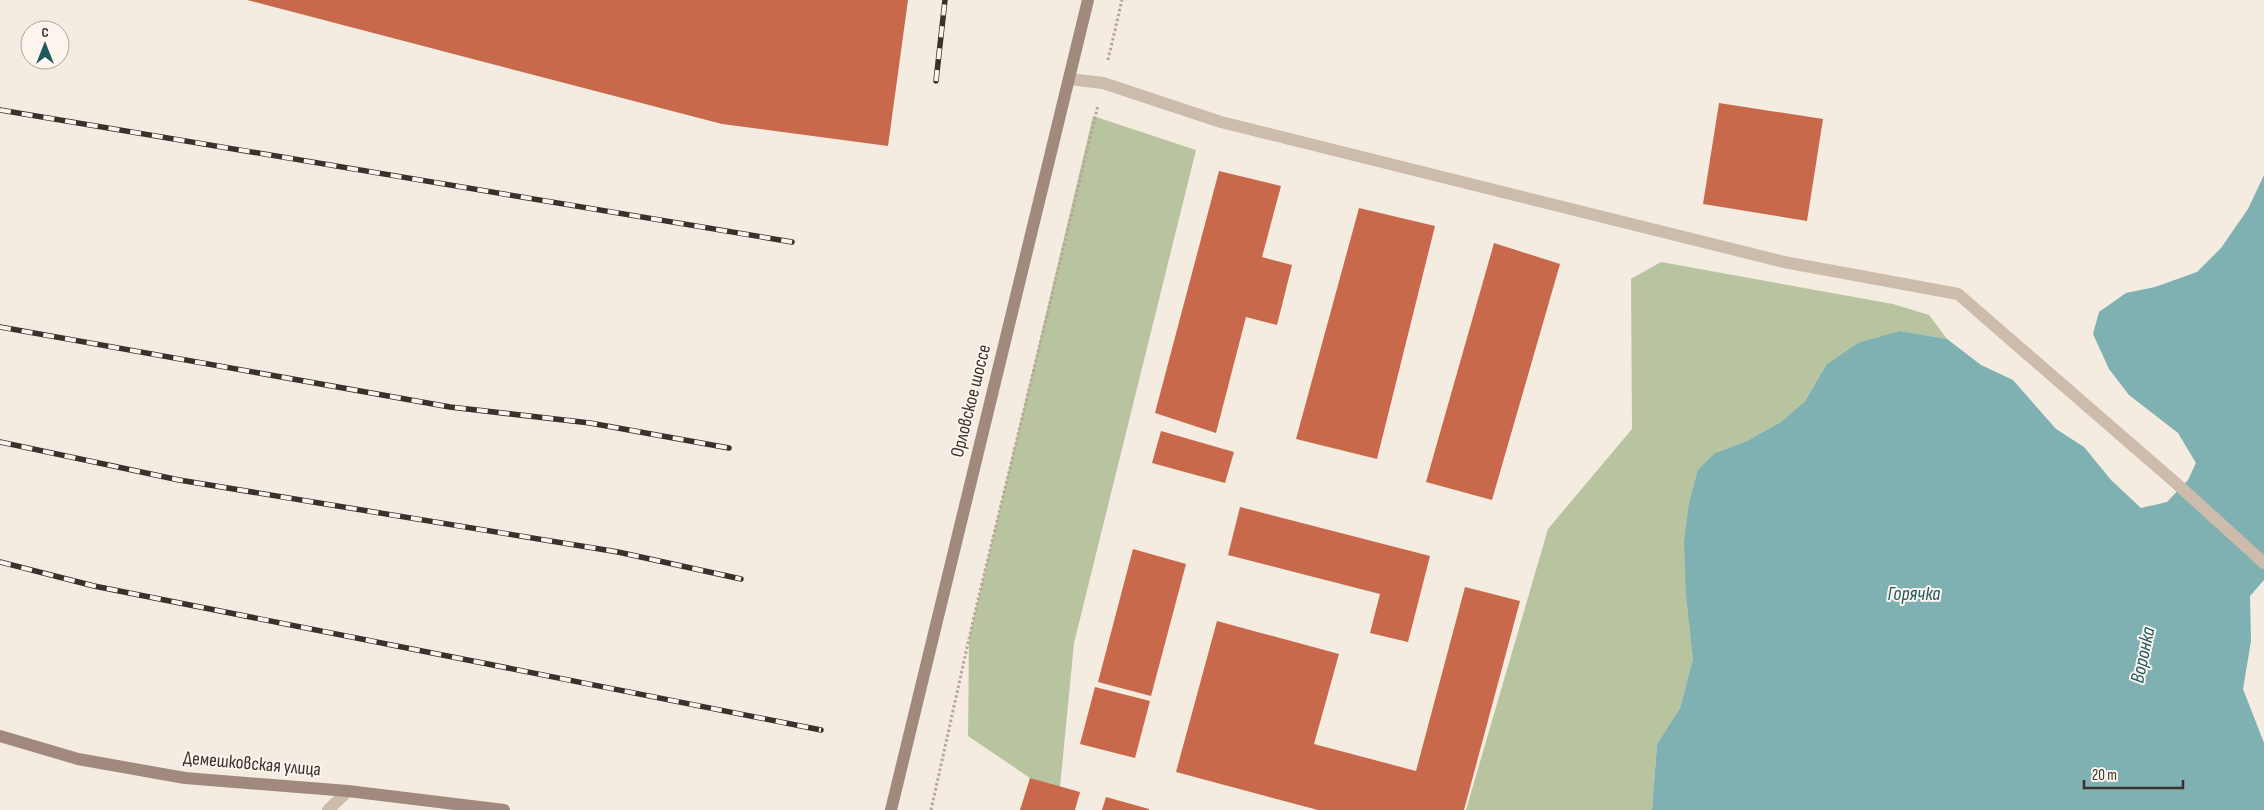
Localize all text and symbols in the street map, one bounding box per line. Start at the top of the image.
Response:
north arrow [20,20,70,70]
text: С [41,24,49,41]
street label: Орловское шоссе [946,342,996,460]
water label: Горячка [1888,582,1940,606]
water label: Воронка [2125,625,2161,685]
street label: Демешковская улица [182,747,322,781]
scale bar [2084,758,2183,790]
text: 20 m [2092,766,2117,785]

